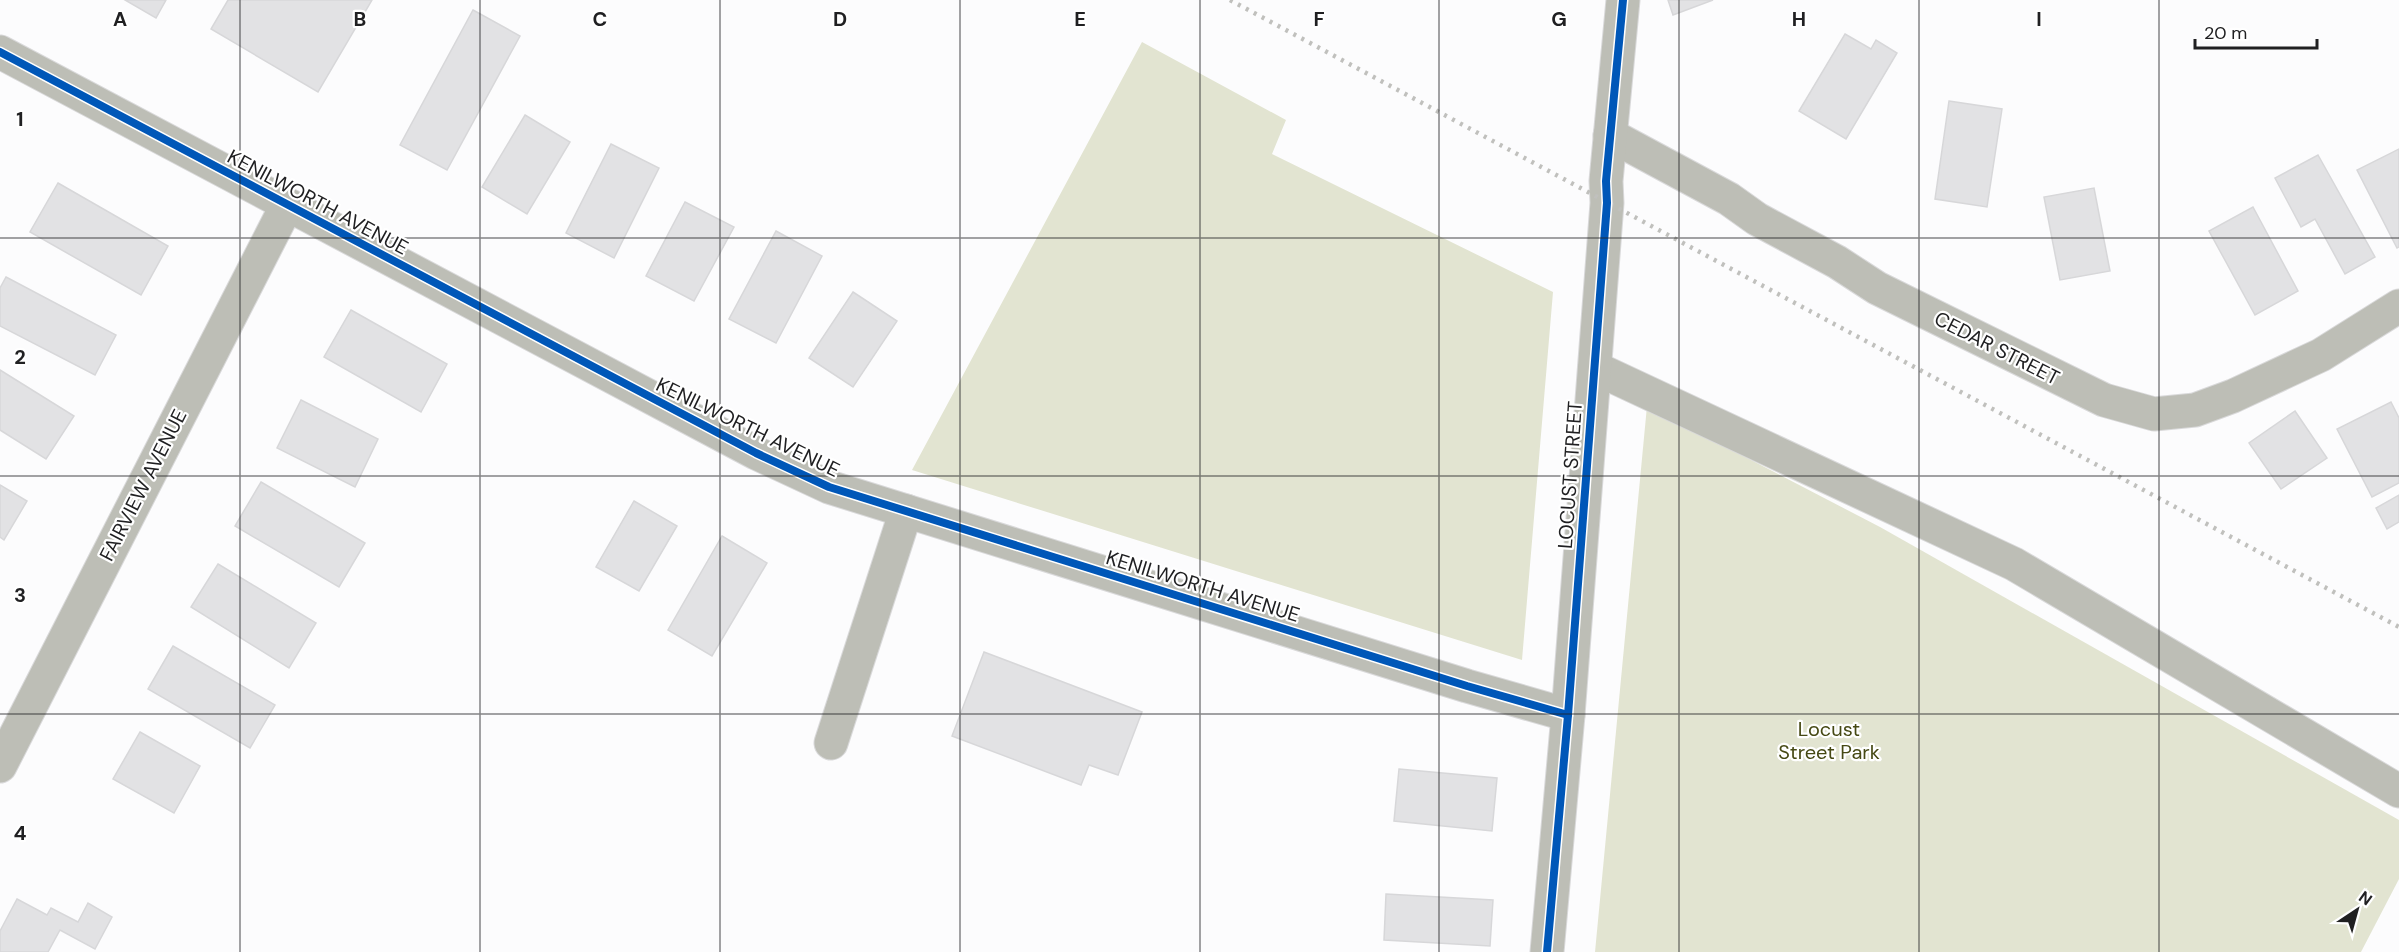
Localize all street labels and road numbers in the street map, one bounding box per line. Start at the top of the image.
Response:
street label: KENILWORTH AVENUE [223,143,413,261]
street label: CEDAR STREET [1930,305,2064,391]
street label: KENILWORTH AVENUE [652,371,844,483]
street label: LOCUST STREET [1552,400,1588,550]
street label: FAIRVIEW AVENUE [94,405,192,565]
street label: KENILWORTH AVENUE [1103,544,1303,628]

